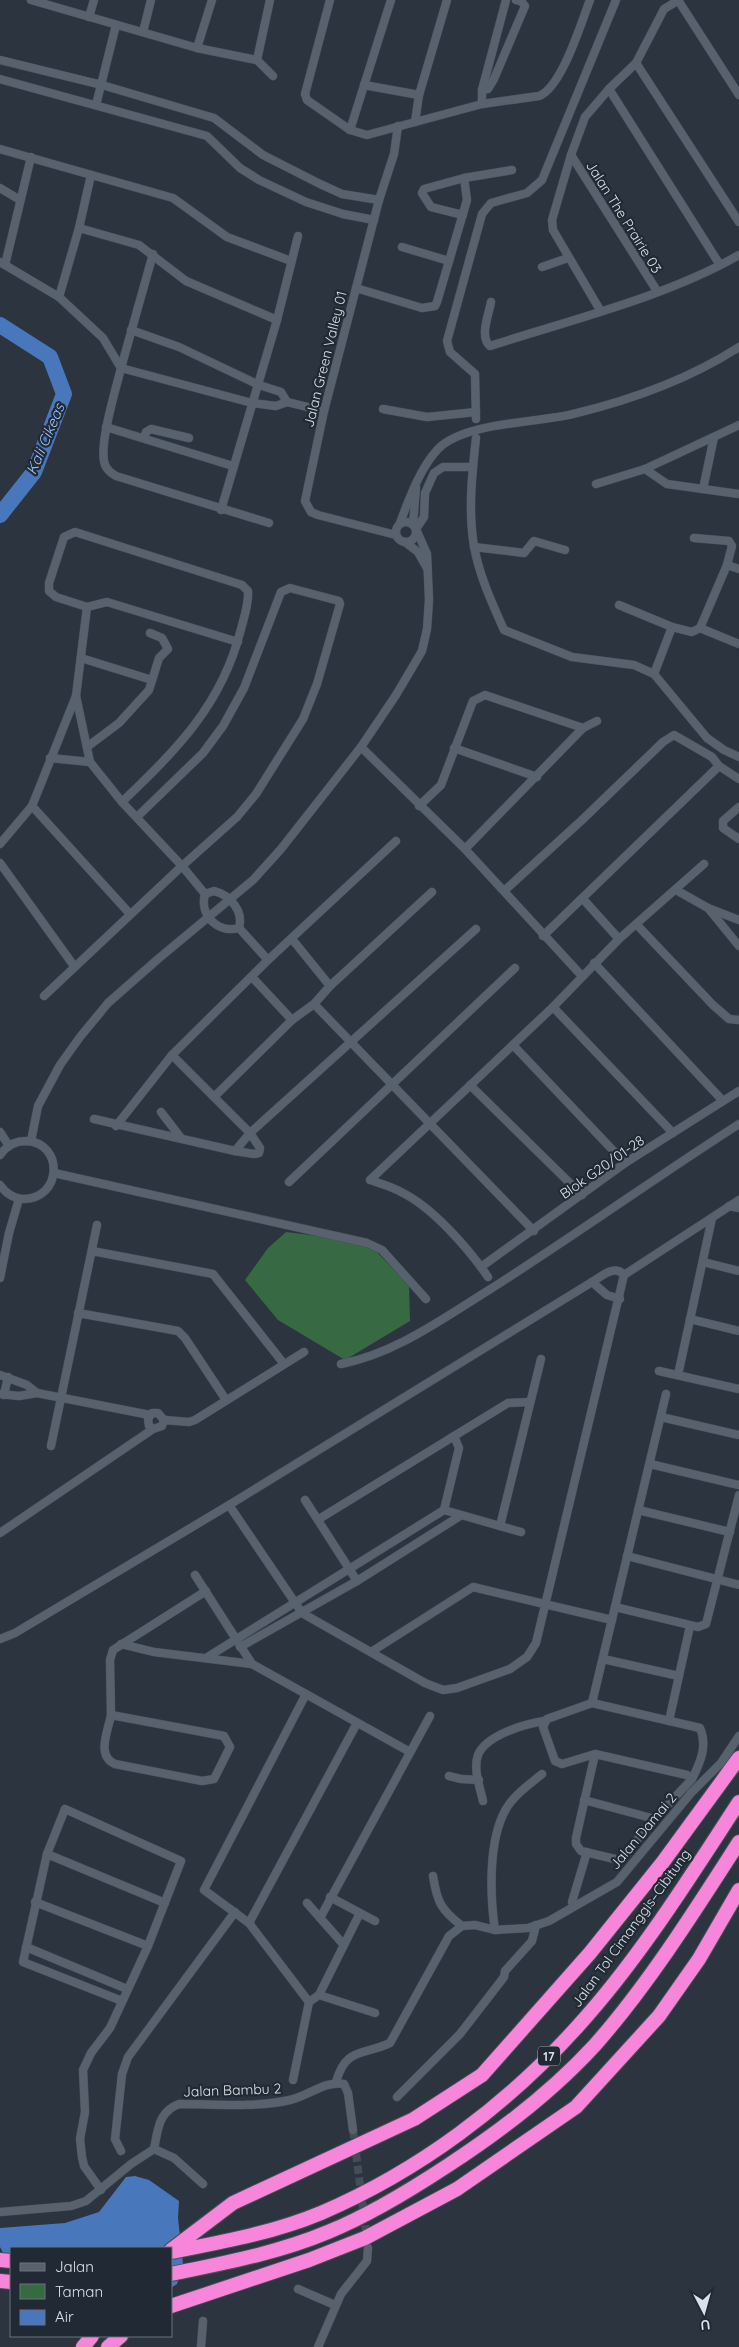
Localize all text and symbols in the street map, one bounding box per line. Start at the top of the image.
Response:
street label: Jalan The Prairie 03 [582,157,666,277]
street label: Jalan Green Valley 01 [299,289,351,429]
water label: Kali Cikeas [22,400,69,477]
street label: Blok G20/01-28 [556,1131,648,1203]
street label: Jalan Damai 2 [606,1789,680,1873]
street label: Jalan Tol Cimanggis–Cibitung [568,1845,694,2011]
road number: 17 [538,2046,560,2066]
street label: Jalan Bambu 2 [182,2079,282,2101]
legend [10,2247,172,2337]
text: Jalan [55,2257,94,2276]
text: Taman [55,2282,103,2301]
north arrow [679,2287,729,2337]
text: Air [55,2307,74,2326]
text: U [700,2315,711,2334]

